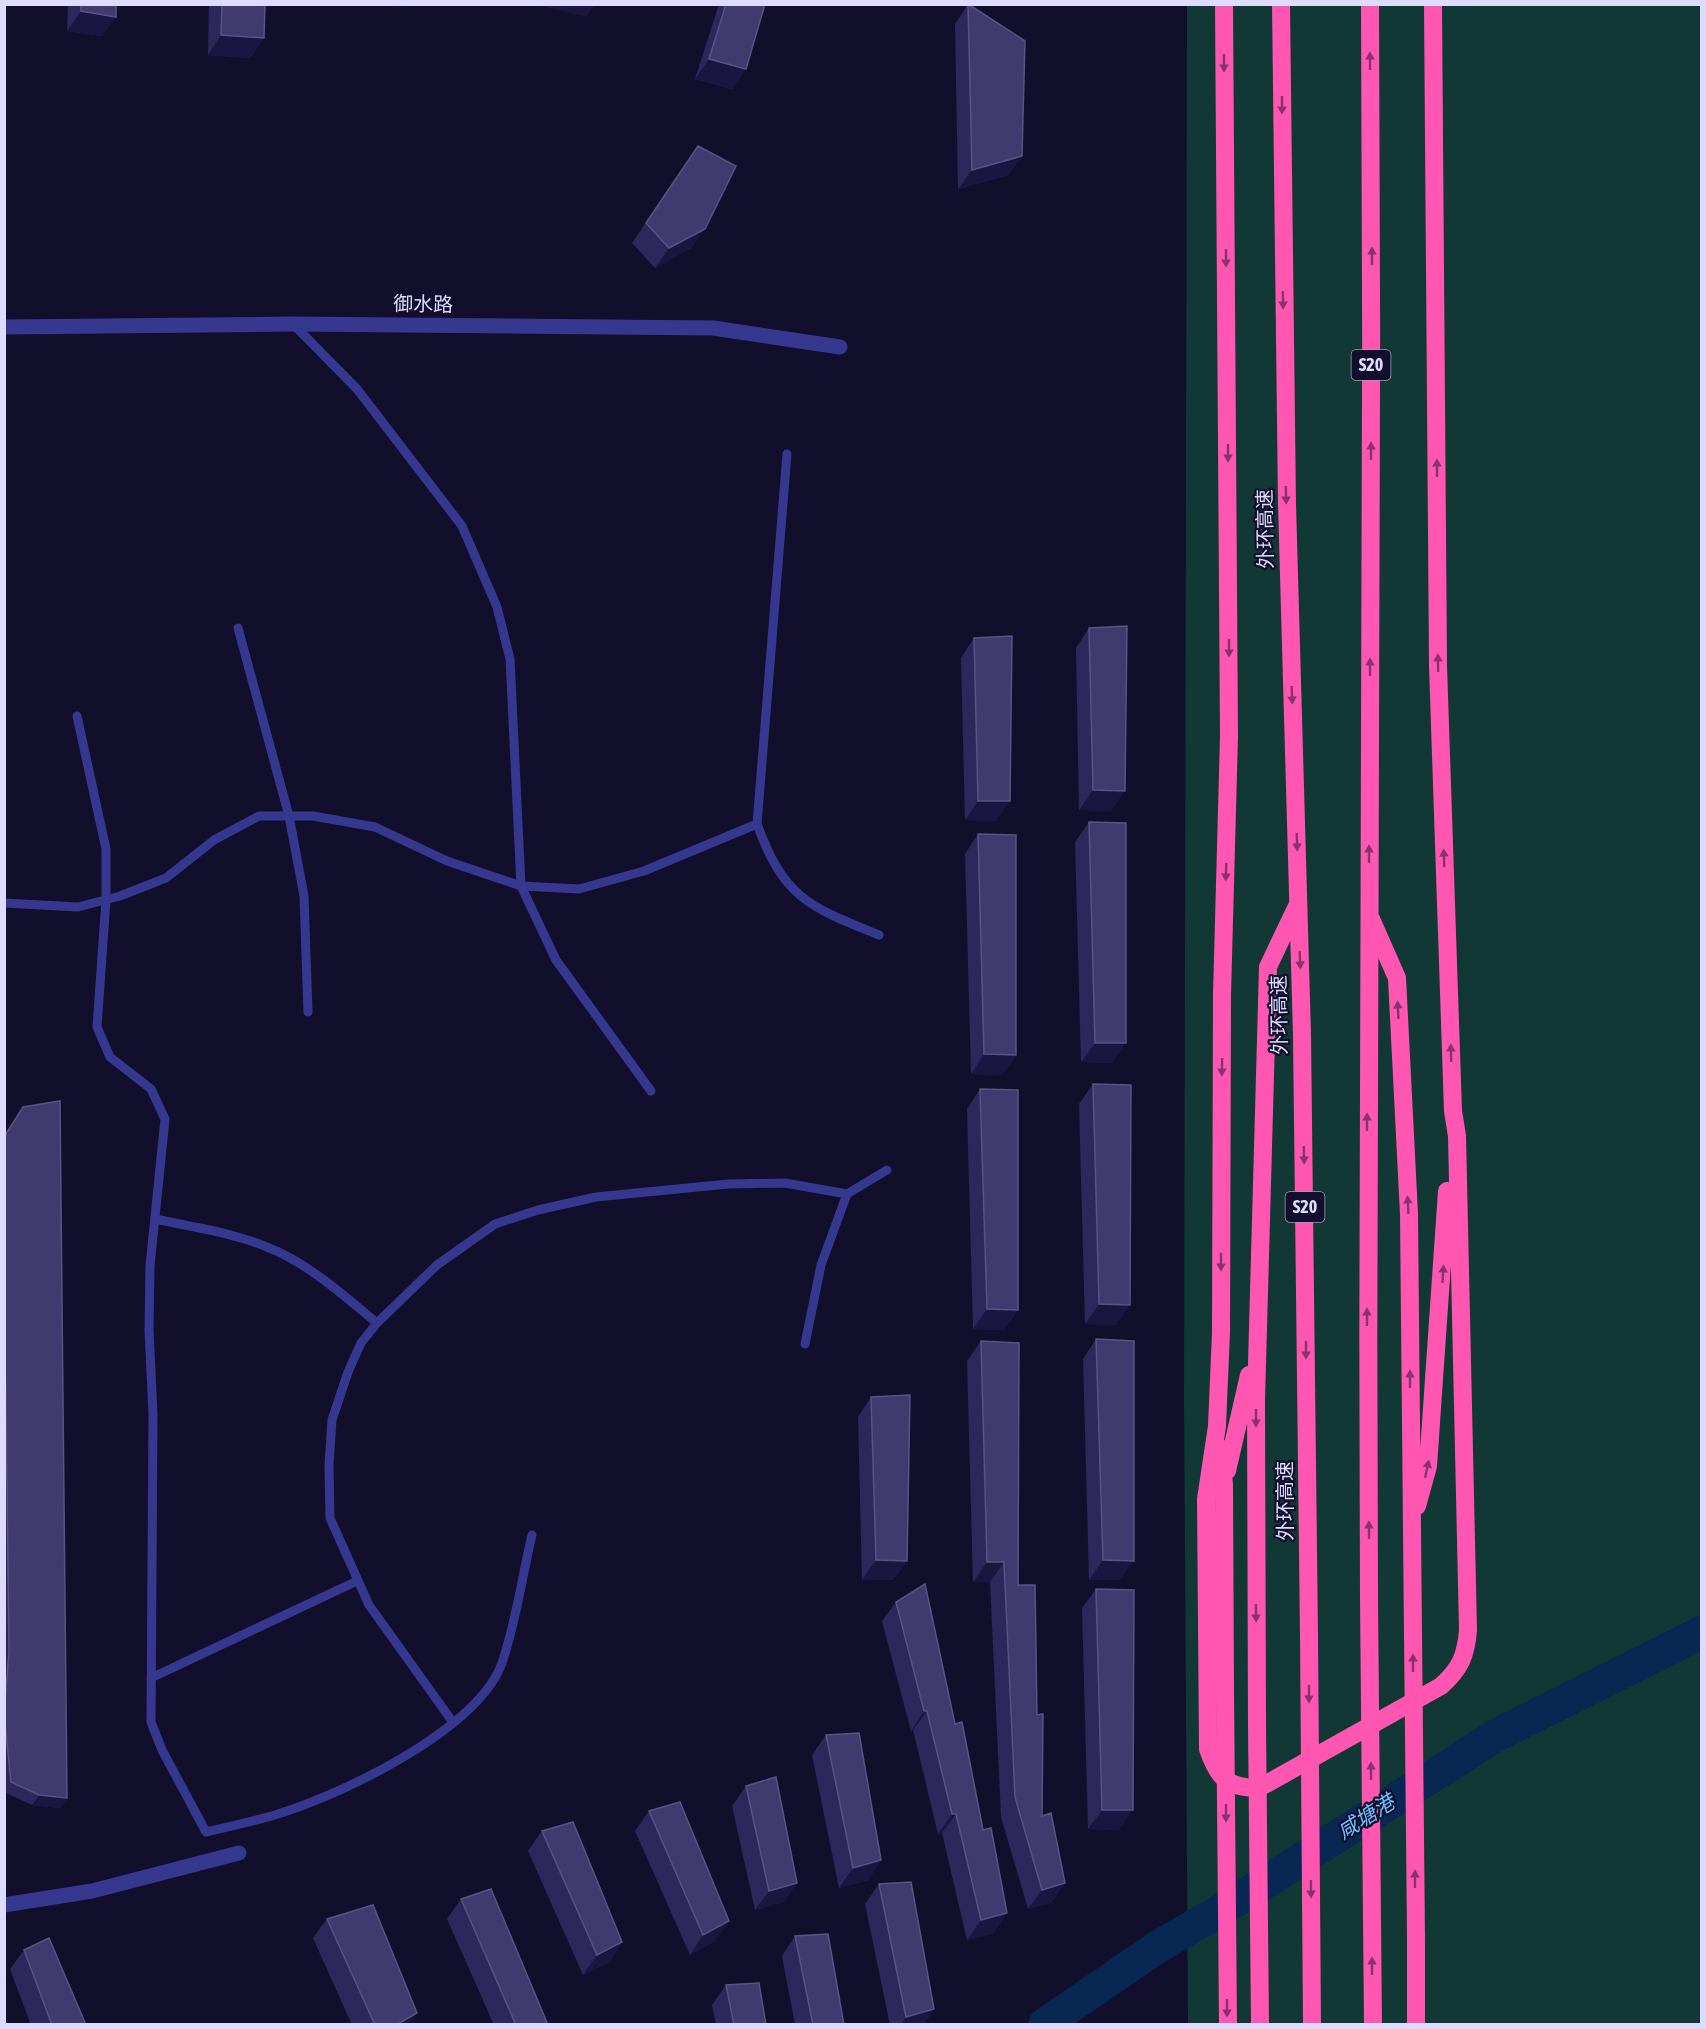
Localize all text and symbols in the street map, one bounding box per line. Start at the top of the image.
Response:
one-way arrow [1365,52,1375,71]
one-way arrow [1220,53,1229,72]
one-way arrow [1277,95,1286,114]
one-way arrow [1367,247,1377,266]
one-way arrow [1221,248,1231,267]
one-way arrow [1278,290,1288,309]
street label: 御水路 [393,291,453,316]
road number: S20 [1352,350,1390,380]
one-way arrow [1366,442,1376,461]
one-way arrow [1223,443,1233,462]
one-way arrow [1432,459,1442,478]
one-way arrow [1282,485,1291,504]
street label: 外环高速 [1252,489,1277,569]
one-way arrow [1224,638,1234,657]
one-way arrow [1434,654,1443,673]
one-way arrow [1365,658,1375,677]
one-way arrow [1287,686,1296,705]
one-way arrow [1292,832,1301,851]
one-way arrow [1364,844,1374,863]
one-way arrow [1439,849,1449,868]
one-way arrow [1221,863,1230,882]
one-way arrow [1295,951,1305,970]
street label: 外环高速 [1266,975,1291,1055]
one-way arrow [1394,1001,1403,1020]
one-way arrow [1446,1043,1456,1062]
one-way arrow [1217,1057,1227,1076]
one-way arrow [1362,1112,1372,1131]
one-way arrow [1299,1146,1309,1165]
road number: S20 [1286,1192,1324,1222]
one-way arrow [1404,1196,1413,1215]
one-way arrow [1216,1252,1226,1271]
one-way arrow [1438,1265,1448,1284]
one-way arrow [1362,1307,1372,1326]
one-way arrow [1301,1341,1311,1360]
one-way arrow [1405,1370,1415,1389]
one-way arrow [1251,1408,1261,1427]
one-way arrow [1423,1459,1432,1478]
street label: 外环高速 [1273,1461,1296,1541]
one-way arrow [1364,1521,1374,1540]
one-way arrow [1251,1603,1261,1622]
one-way arrow [1409,1653,1418,1672]
one-way arrow [1304,1685,1314,1704]
one-way arrow [1366,1762,1376,1781]
water label: 咸塘港 [1332,1788,1401,1843]
one-way arrow [1221,1803,1231,1822]
one-way arrow [1410,1869,1420,1888]
one-way arrow [1306,1879,1316,1898]
one-way arrow [1367,1957,1377,1976]
one-way arrow [1223,1998,1232,2017]

